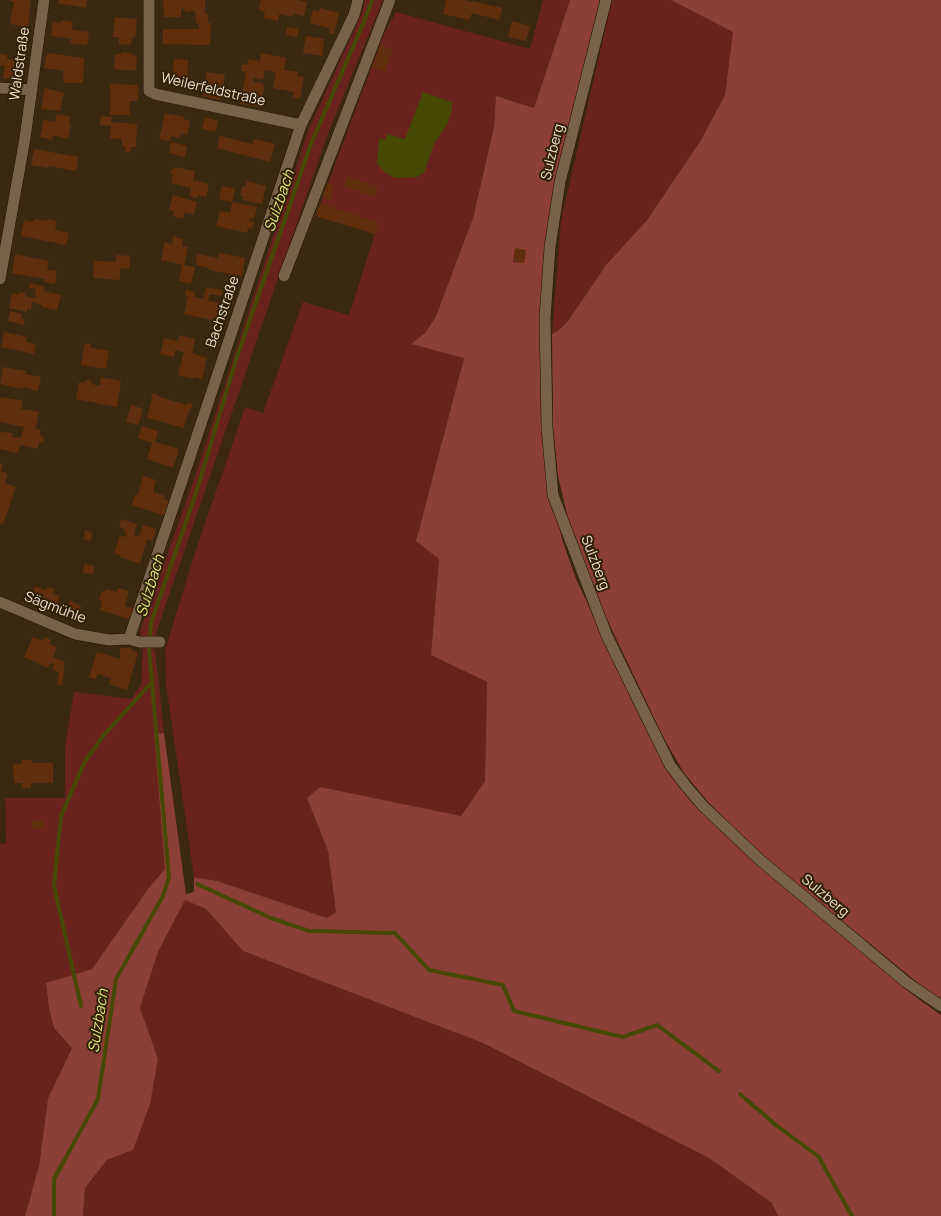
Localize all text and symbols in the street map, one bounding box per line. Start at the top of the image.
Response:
street label: Waldstraße [7,26,33,102]
street label: Weilerfeldstraße [159,70,267,110]
street label: Sulzberg [538,122,568,182]
water label: Sulzbach [261,168,299,234]
street label: Bachstraße [203,274,243,350]
street label: Sulzberg [577,533,613,593]
water label: Sulzbach [133,553,169,619]
street label: Sägmühle [22,589,88,627]
street label: Sulzberg [798,871,852,921]
water label: Sulzbach [85,988,113,1054]

